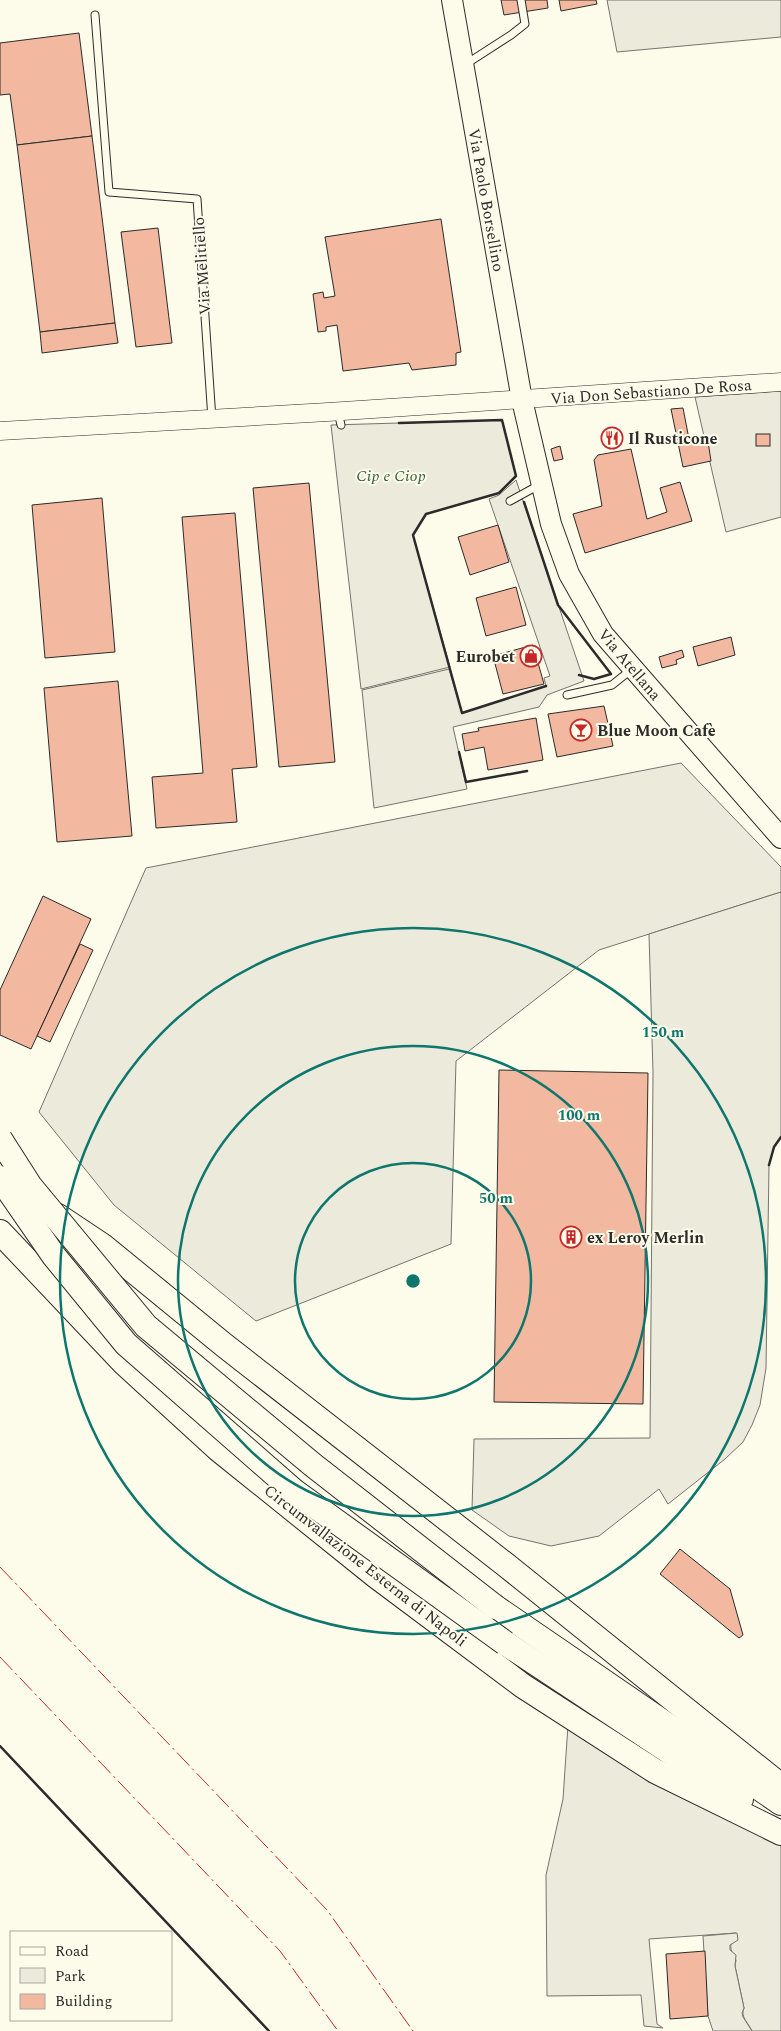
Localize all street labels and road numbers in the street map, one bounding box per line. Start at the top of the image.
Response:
street label: Via Paolo Borsellino [462,127,510,274]
street label: Via Melitiello [187,216,217,316]
street label: Via Don Sebastiano De Rosa [550,373,753,411]
street label: Via Atellana [592,623,667,706]
street label: Circumvallazione Esterna di Napoli [259,1479,472,1653]

